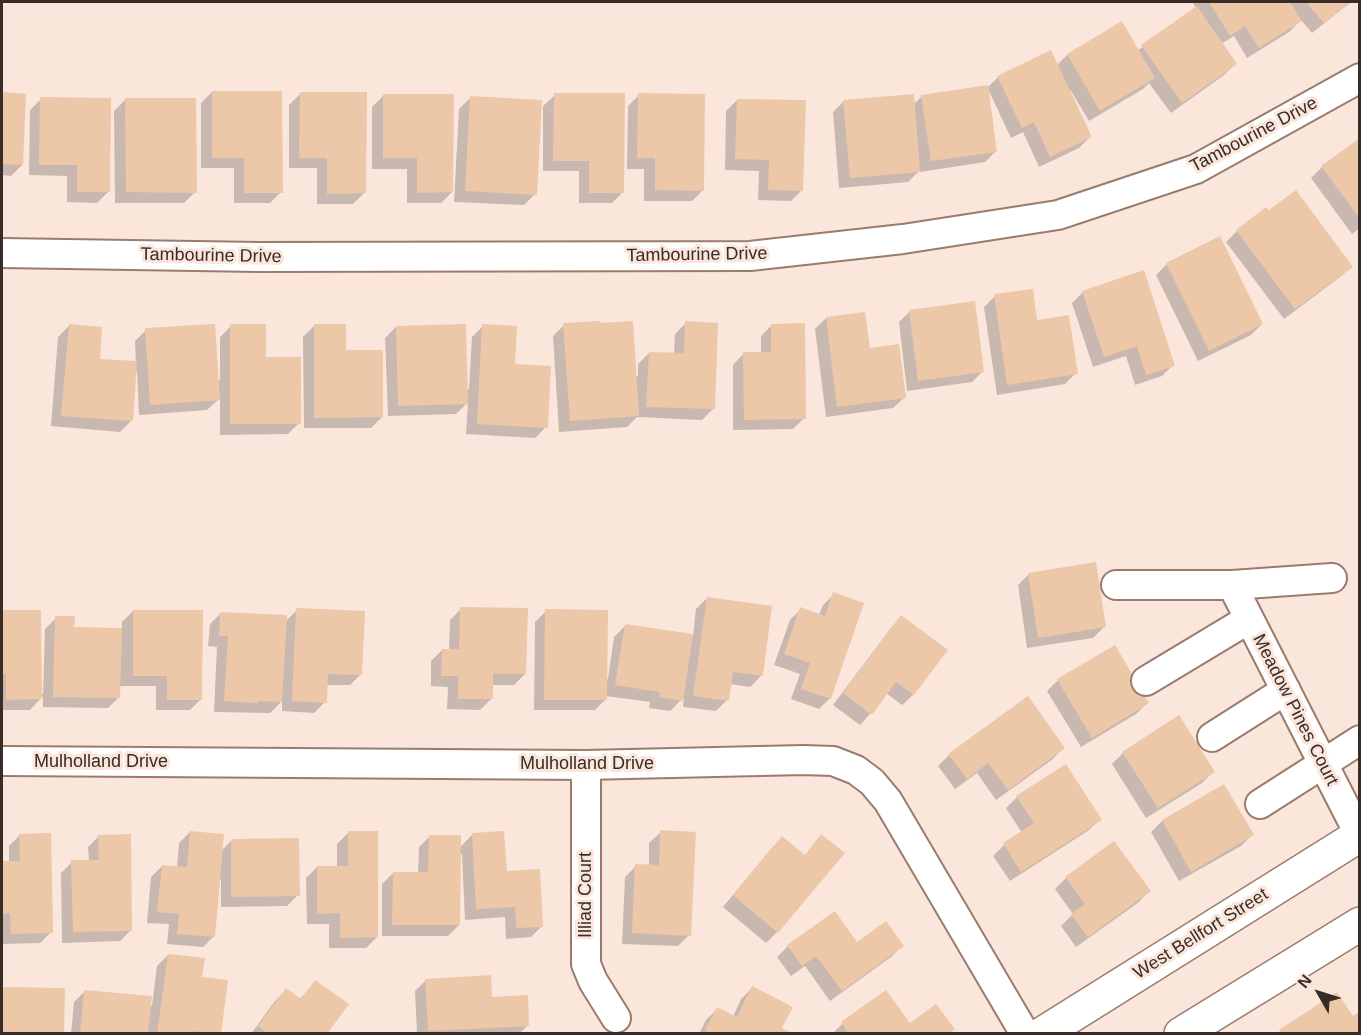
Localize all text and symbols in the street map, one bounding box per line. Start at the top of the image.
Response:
street label: Tambourine Drive [1187,92,1321,178]
street label: Tambourine Drive [626,243,768,267]
street label: Tambourine Drive [140,244,282,268]
street label: Meadow Pines Court [1247,631,1343,789]
street label: Mulholland Drive [34,751,168,773]
street label: Mulholland Drive [520,753,654,775]
street label: Illiad Court [575,852,597,938]
street label: West Bellfort Street [1130,884,1272,984]
north arrow [1289,963,1349,1023]
text: N [1294,972,1315,991]

